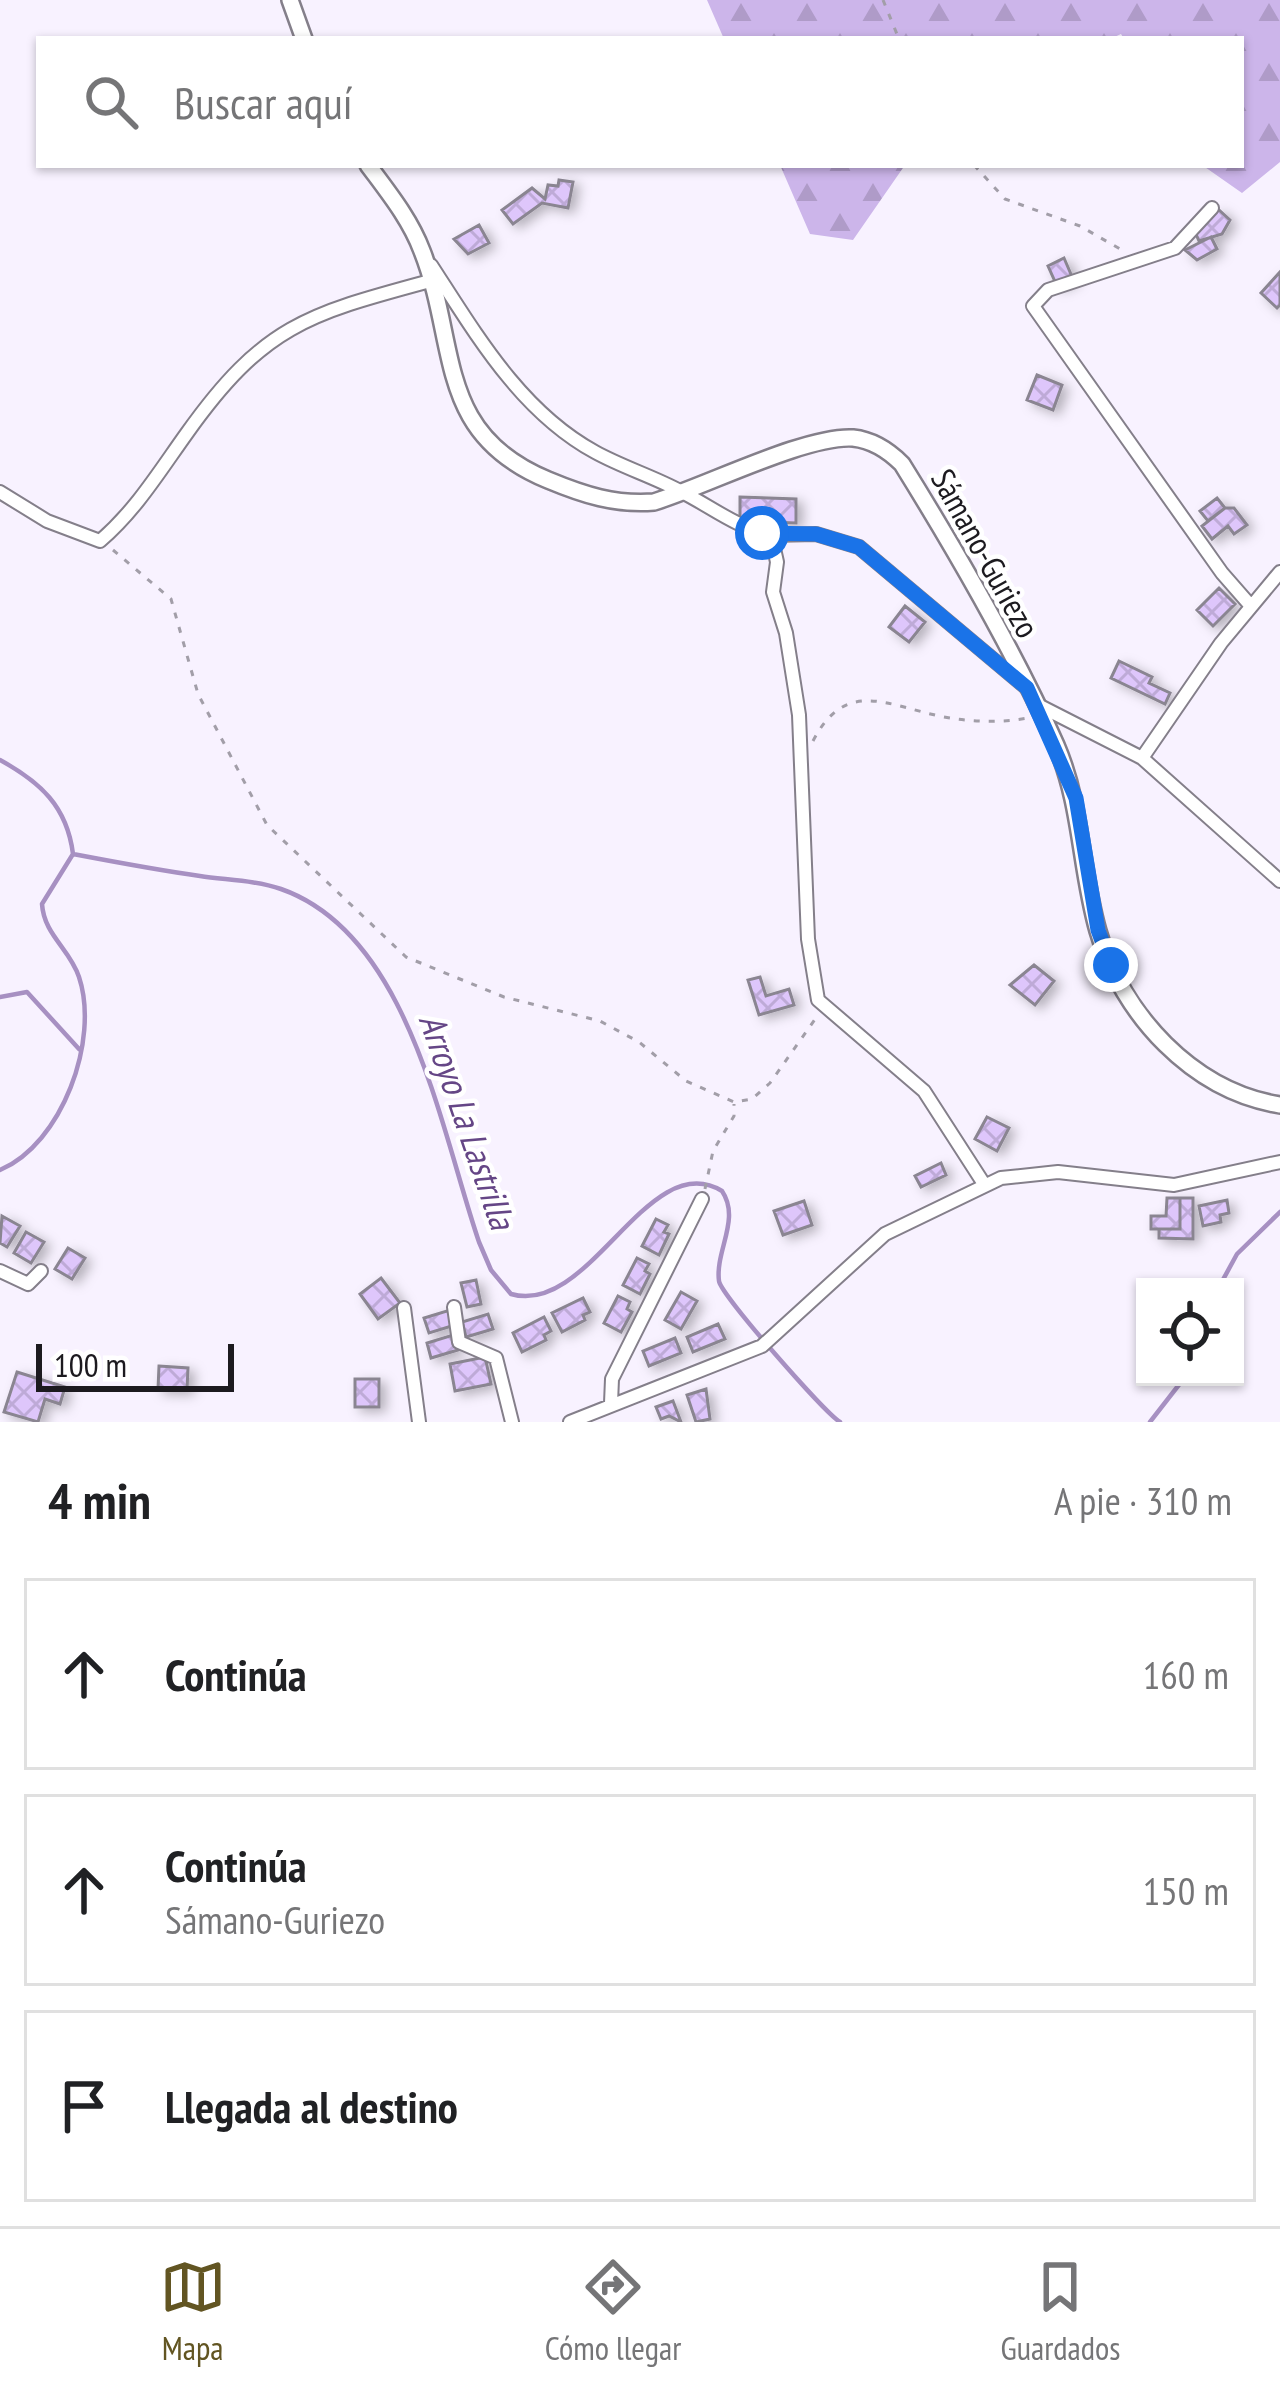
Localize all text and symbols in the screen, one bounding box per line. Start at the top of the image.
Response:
search box [36,36,1244,168]
icon: search [78,69,144,135]
text: Buscar aquí [174,73,353,131]
street label: Sámano-Guriezo [922,461,1050,645]
route start [735,506,789,560]
route end [1084,938,1138,992]
water label: Arroyo La Lastrilla [409,1007,527,1236]
map controls [1136,1278,1244,1386]
button: locate [1136,1278,1244,1386]
scale bar [36,1338,234,1391]
text: 100 m [54,1343,127,1386]
text: 4 min [48,1467,151,1533]
text: A pie · 310 m [1054,1475,1232,1526]
icon: ahead [51,1641,117,1707]
text: Continúa [165,1645,307,1703]
text: 160 m [1143,1649,1229,1700]
text: Continúa [165,1836,307,1894]
icon: ahead [51,1857,117,1923]
text: 150 m [1143,1865,1229,1916]
text: Sámano-Guriezo [165,1894,385,1945]
icon: arrive [51,2073,117,2139]
text: Llegada al destino [165,2077,458,2135]
tab: Mapa [160,2254,226,2369]
tab: Cómo llegar [545,2254,681,2369]
tab: Guardados [1000,2254,1120,2369]

